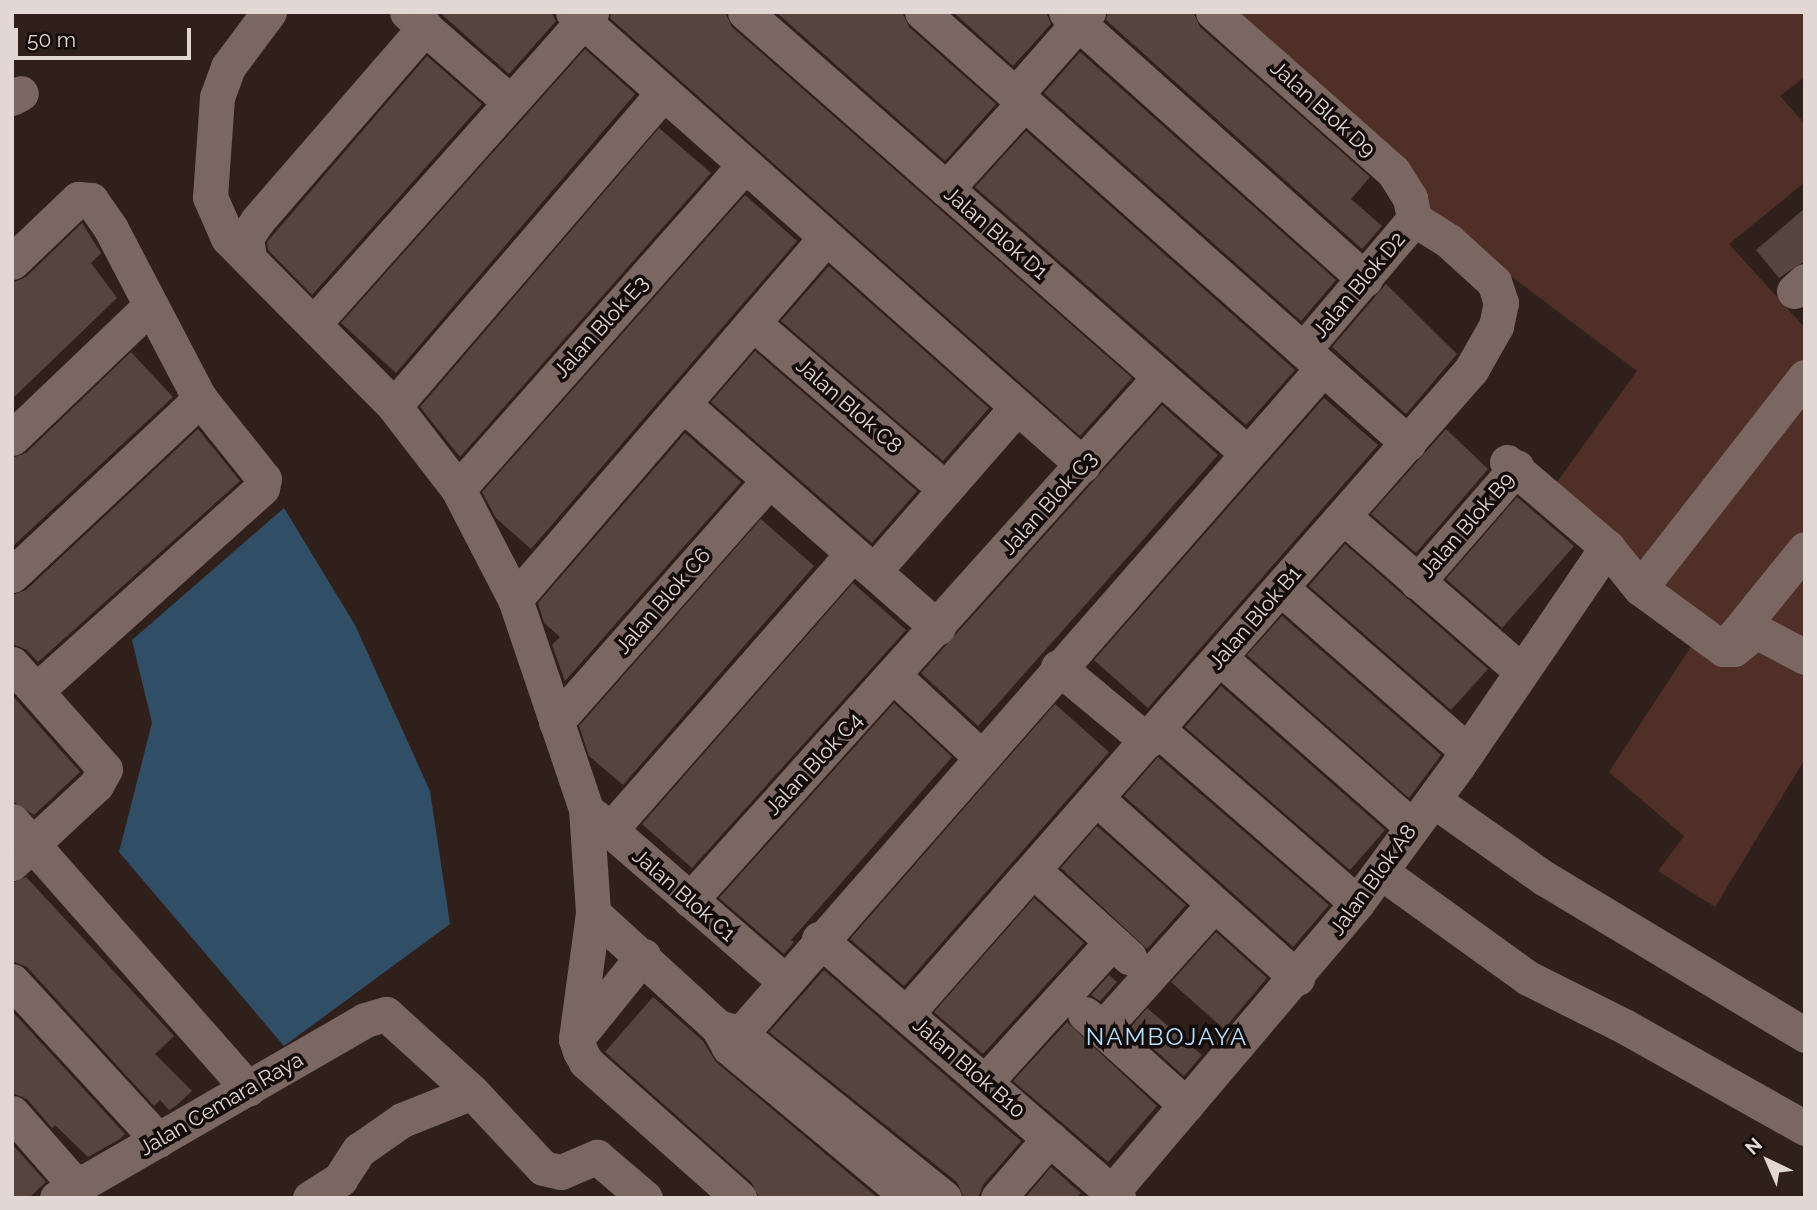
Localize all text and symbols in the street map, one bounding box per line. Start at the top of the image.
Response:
scale bar [18,14,194,58]
text: 50 m [27,27,76,52]
street label: Jalan Blok D9 [1265,55,1381,163]
street label: Jalan Blok D1 [939,181,1053,285]
street label: Jalan Blok D2 [1307,227,1411,343]
street label: Jalan Blok E3 [549,271,653,383]
street label: Jalan Blok C8 [791,353,907,459]
street label: Jalan Blok C3 [996,446,1102,560]
street label: Jalan Blok B9 [1414,467,1520,583]
street label: Jalan Blok C6 [610,543,716,659]
street label: Jalan Blok B1 [1204,562,1306,674]
street label: Jalan Blok C4 [760,708,868,820]
street label: Jalan Blok A8 [1324,820,1422,940]
street label: Jalan Blok C1 [627,843,741,947]
street label: Jalan Blok B10 [908,1012,1030,1124]
district label: NAMBOJAYA [1087,1023,1247,1051]
street label: Jalan Cemara Raya [135,1047,307,1161]
north arrow [1733,1126,1803,1196]
text: N [1741,1133,1766,1159]

